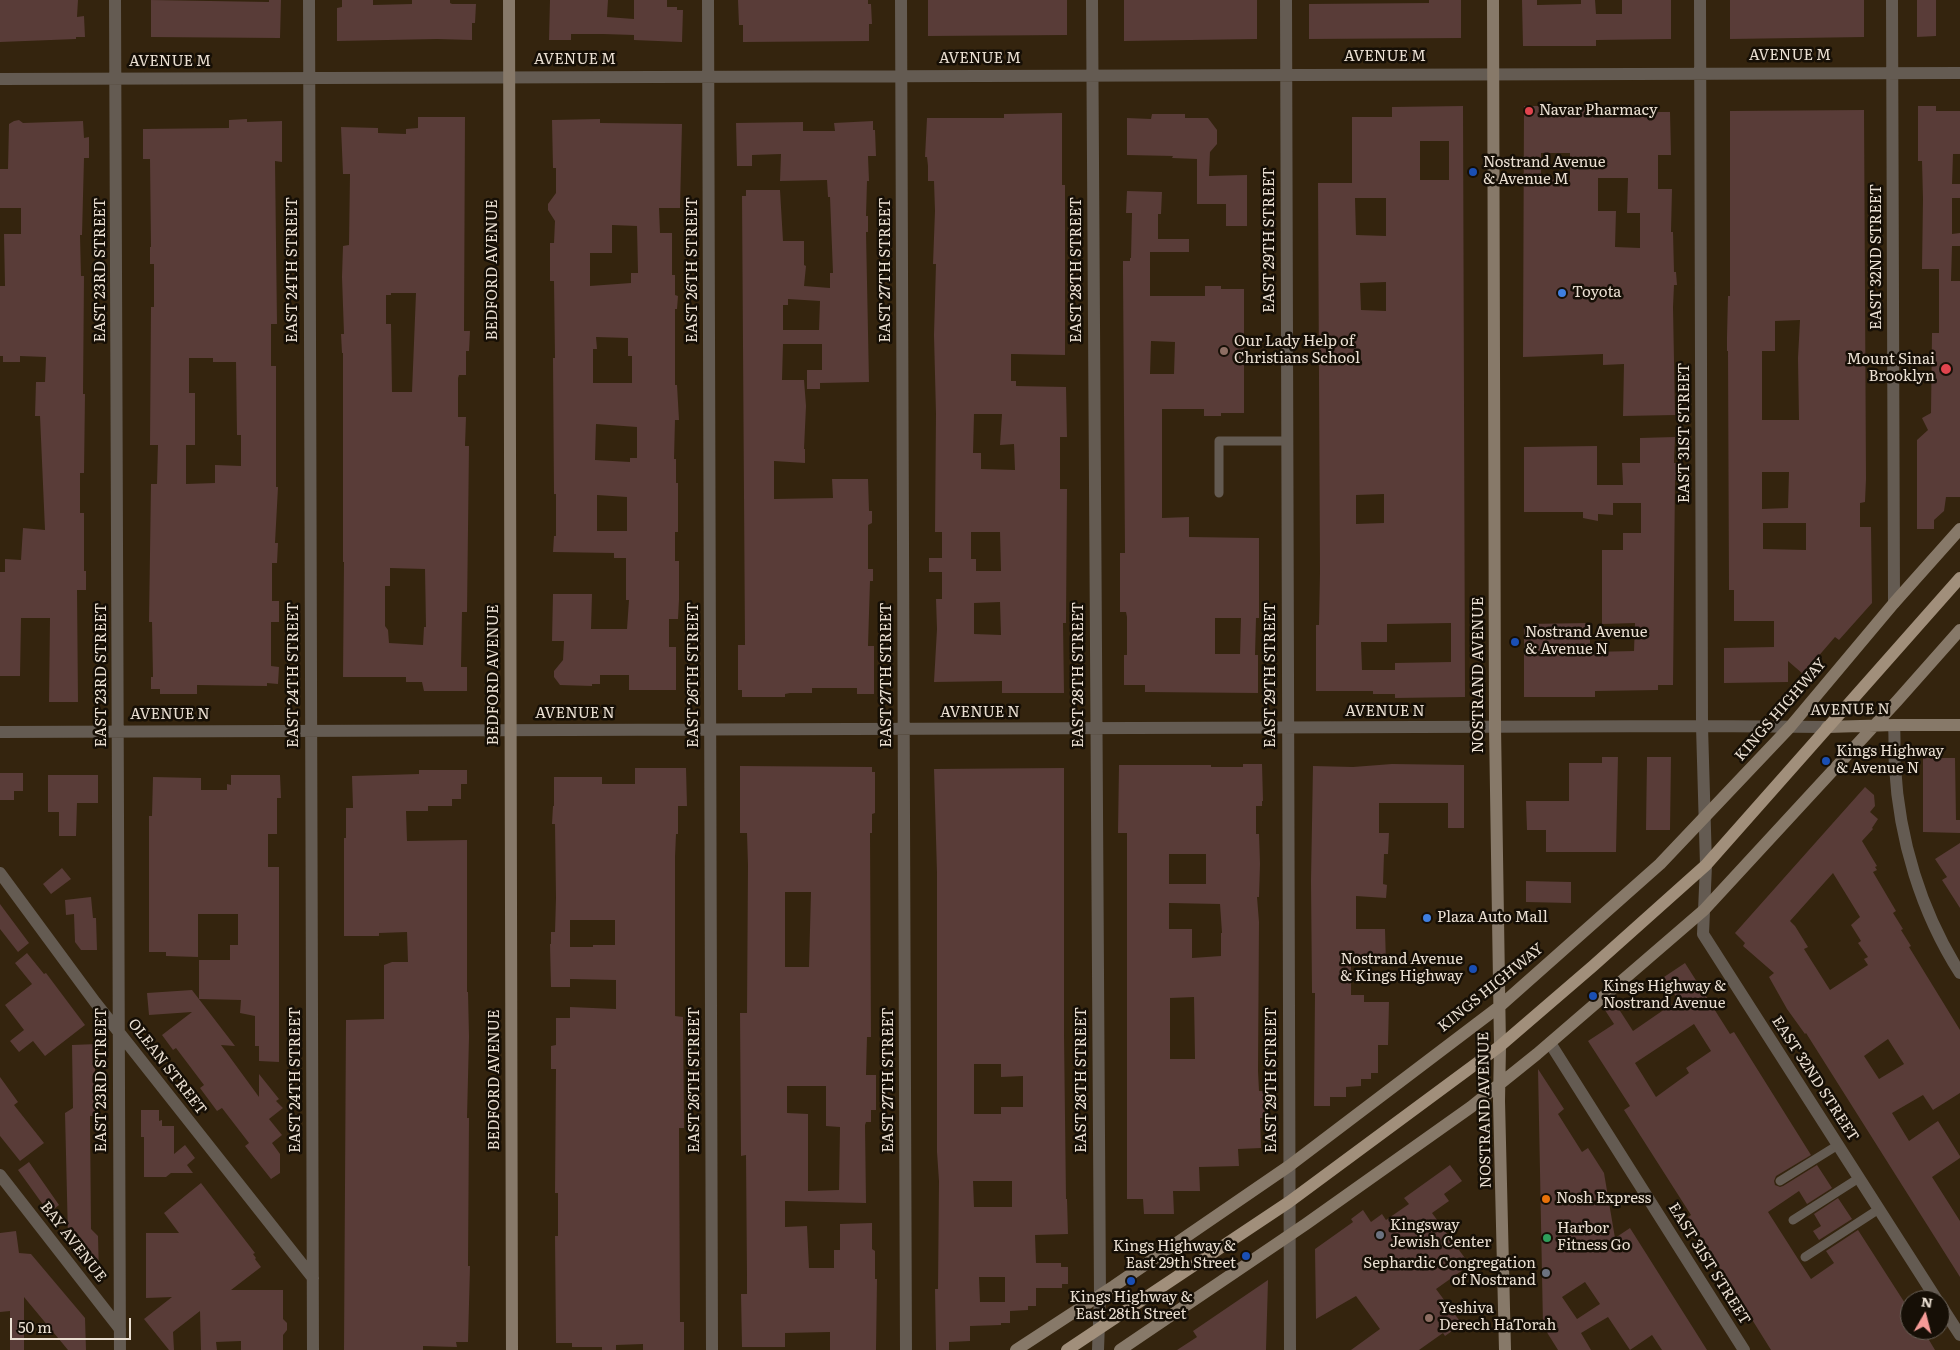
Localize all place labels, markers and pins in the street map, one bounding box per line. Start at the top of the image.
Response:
place label: Navar Pharmacy [1539,102,1658,120]
marker: Navar Pharmacy [1523,105,1535,117]
place label: Nostrand Avenue & Avenue M [1483,154,1605,189]
marker: Nostrand Avenue & Avenue M [1467,166,1479,178]
place label: Toyota [1572,284,1621,302]
marker: Toyota [1556,287,1568,299]
place label: Our Lady Help of Christians School [1234,333,1360,368]
marker: Our Lady Help of Christians School [1218,345,1230,357]
place label: Mount Sinai Brooklyn [1847,351,1935,386]
marker: Mount Sinai Brooklyn [1939,362,1953,376]
place label: Nostrand Avenue & Avenue N [1525,624,1647,659]
marker: Nostrand Avenue & Avenue N [1509,636,1521,648]
place label: Kings Highway & Avenue N [1836,743,1944,778]
marker: Kings Highway & Avenue N [1820,755,1832,767]
place label: Plaza Auto Mall [1437,909,1548,927]
marker: Plaza Auto Mall [1421,912,1433,924]
place label: Nostrand Avenue & Kings Highway [1340,951,1463,986]
marker: Nostrand Avenue & Kings Highway [1467,963,1479,975]
place label: Kings Highway & Nostrand Avenue [1603,978,1726,1013]
marker: Kings Highway & Nostrand Avenue [1587,990,1599,1002]
place label: Nosh Express [1556,1190,1651,1208]
marker: Nosh Express [1540,1193,1552,1205]
place label: Kingsway Jewish Center [1390,1217,1491,1252]
place label: Harbor Fitness Go [1557,1220,1630,1255]
marker: Kingsway Jewish Center [1374,1229,1386,1241]
marker: Harbor Fitness Go [1541,1232,1553,1244]
place label: Kings Highway & East 29th Street [1113,1238,1236,1273]
marker: Kings Highway & East 29th Street [1240,1250,1252,1262]
place label: Sephardic Congregation of Nostrand [1363,1255,1536,1290]
marker: Sephardic Congregation of Nostrand [1540,1267,1552,1279]
marker: Kings Highway & East 28th Street [1125,1275,1137,1287]
place label: Kings Highway & East 28th Street [1069,1289,1193,1324]
place label: Yeshiva Derech HaTorah [1439,1300,1556,1335]
marker: Yeshiva Derech HaTorah [1423,1312,1435,1324]

